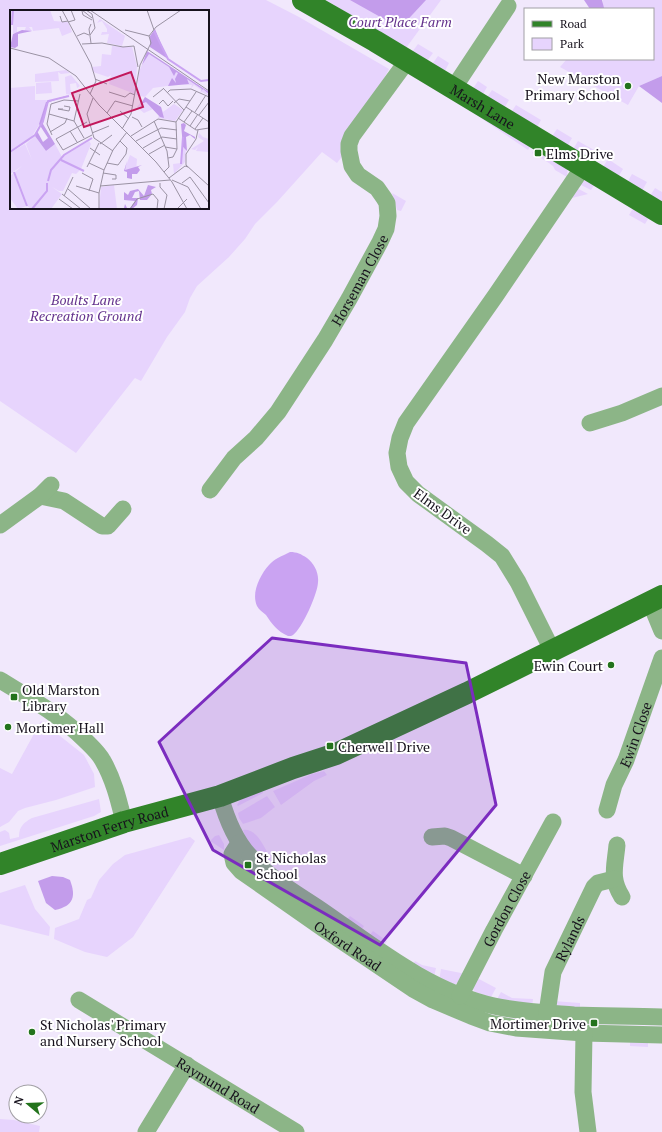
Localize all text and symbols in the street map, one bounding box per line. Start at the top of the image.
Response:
legend [524,8,654,60]
inset map [10,10,209,209]
park label: Court Place Farm [348,12,452,31]
text: Road [560,16,587,31]
text: Park [560,36,585,51]
place label: New Marston Primary School [525,69,621,104]
street label: Marsh Lane [447,79,519,133]
marker: New Marston Primary School [623,81,633,91]
place label: Elms Drive [546,144,613,163]
marker: Elms Drive [533,148,543,158]
street label: Horseman Close [326,231,392,329]
park label: Boults Lane Recreation Ground [29,290,142,325]
street label: Elms Drive [410,484,476,538]
place label: Ewin Court [534,656,604,675]
marker: Ewin Court [606,660,616,670]
place label: Old Marston Library [22,680,100,715]
marker: Old Marston Library [9,692,19,702]
street label: Ewin Close [614,699,655,770]
place label: Mortimer Hall [16,718,104,737]
marker: Mortimer Hall [3,722,13,732]
place label: Cherwell Drive [338,737,430,756]
marker: Cherwell Drive [325,741,335,751]
street label: Marston Ferry Road [48,801,171,856]
place label: St Nicholas School [256,848,326,883]
marker: St Nicholas School [243,860,253,870]
street label: Gordon Close [478,867,534,950]
street label: Rylands [550,912,589,964]
street label: Oxford Road [310,916,386,975]
place label: Mortimer Drive [490,1014,586,1033]
place label: St Nicholas' Primary and Nursery School [40,1015,167,1050]
marker: Mortimer Drive [589,1018,599,1028]
marker: St Nicholas' Primary and Nursery School [27,1027,37,1037]
street label: Raymund Road [173,1052,264,1117]
north arrow [8,1084,48,1124]
text: N [11,1094,27,1107]

